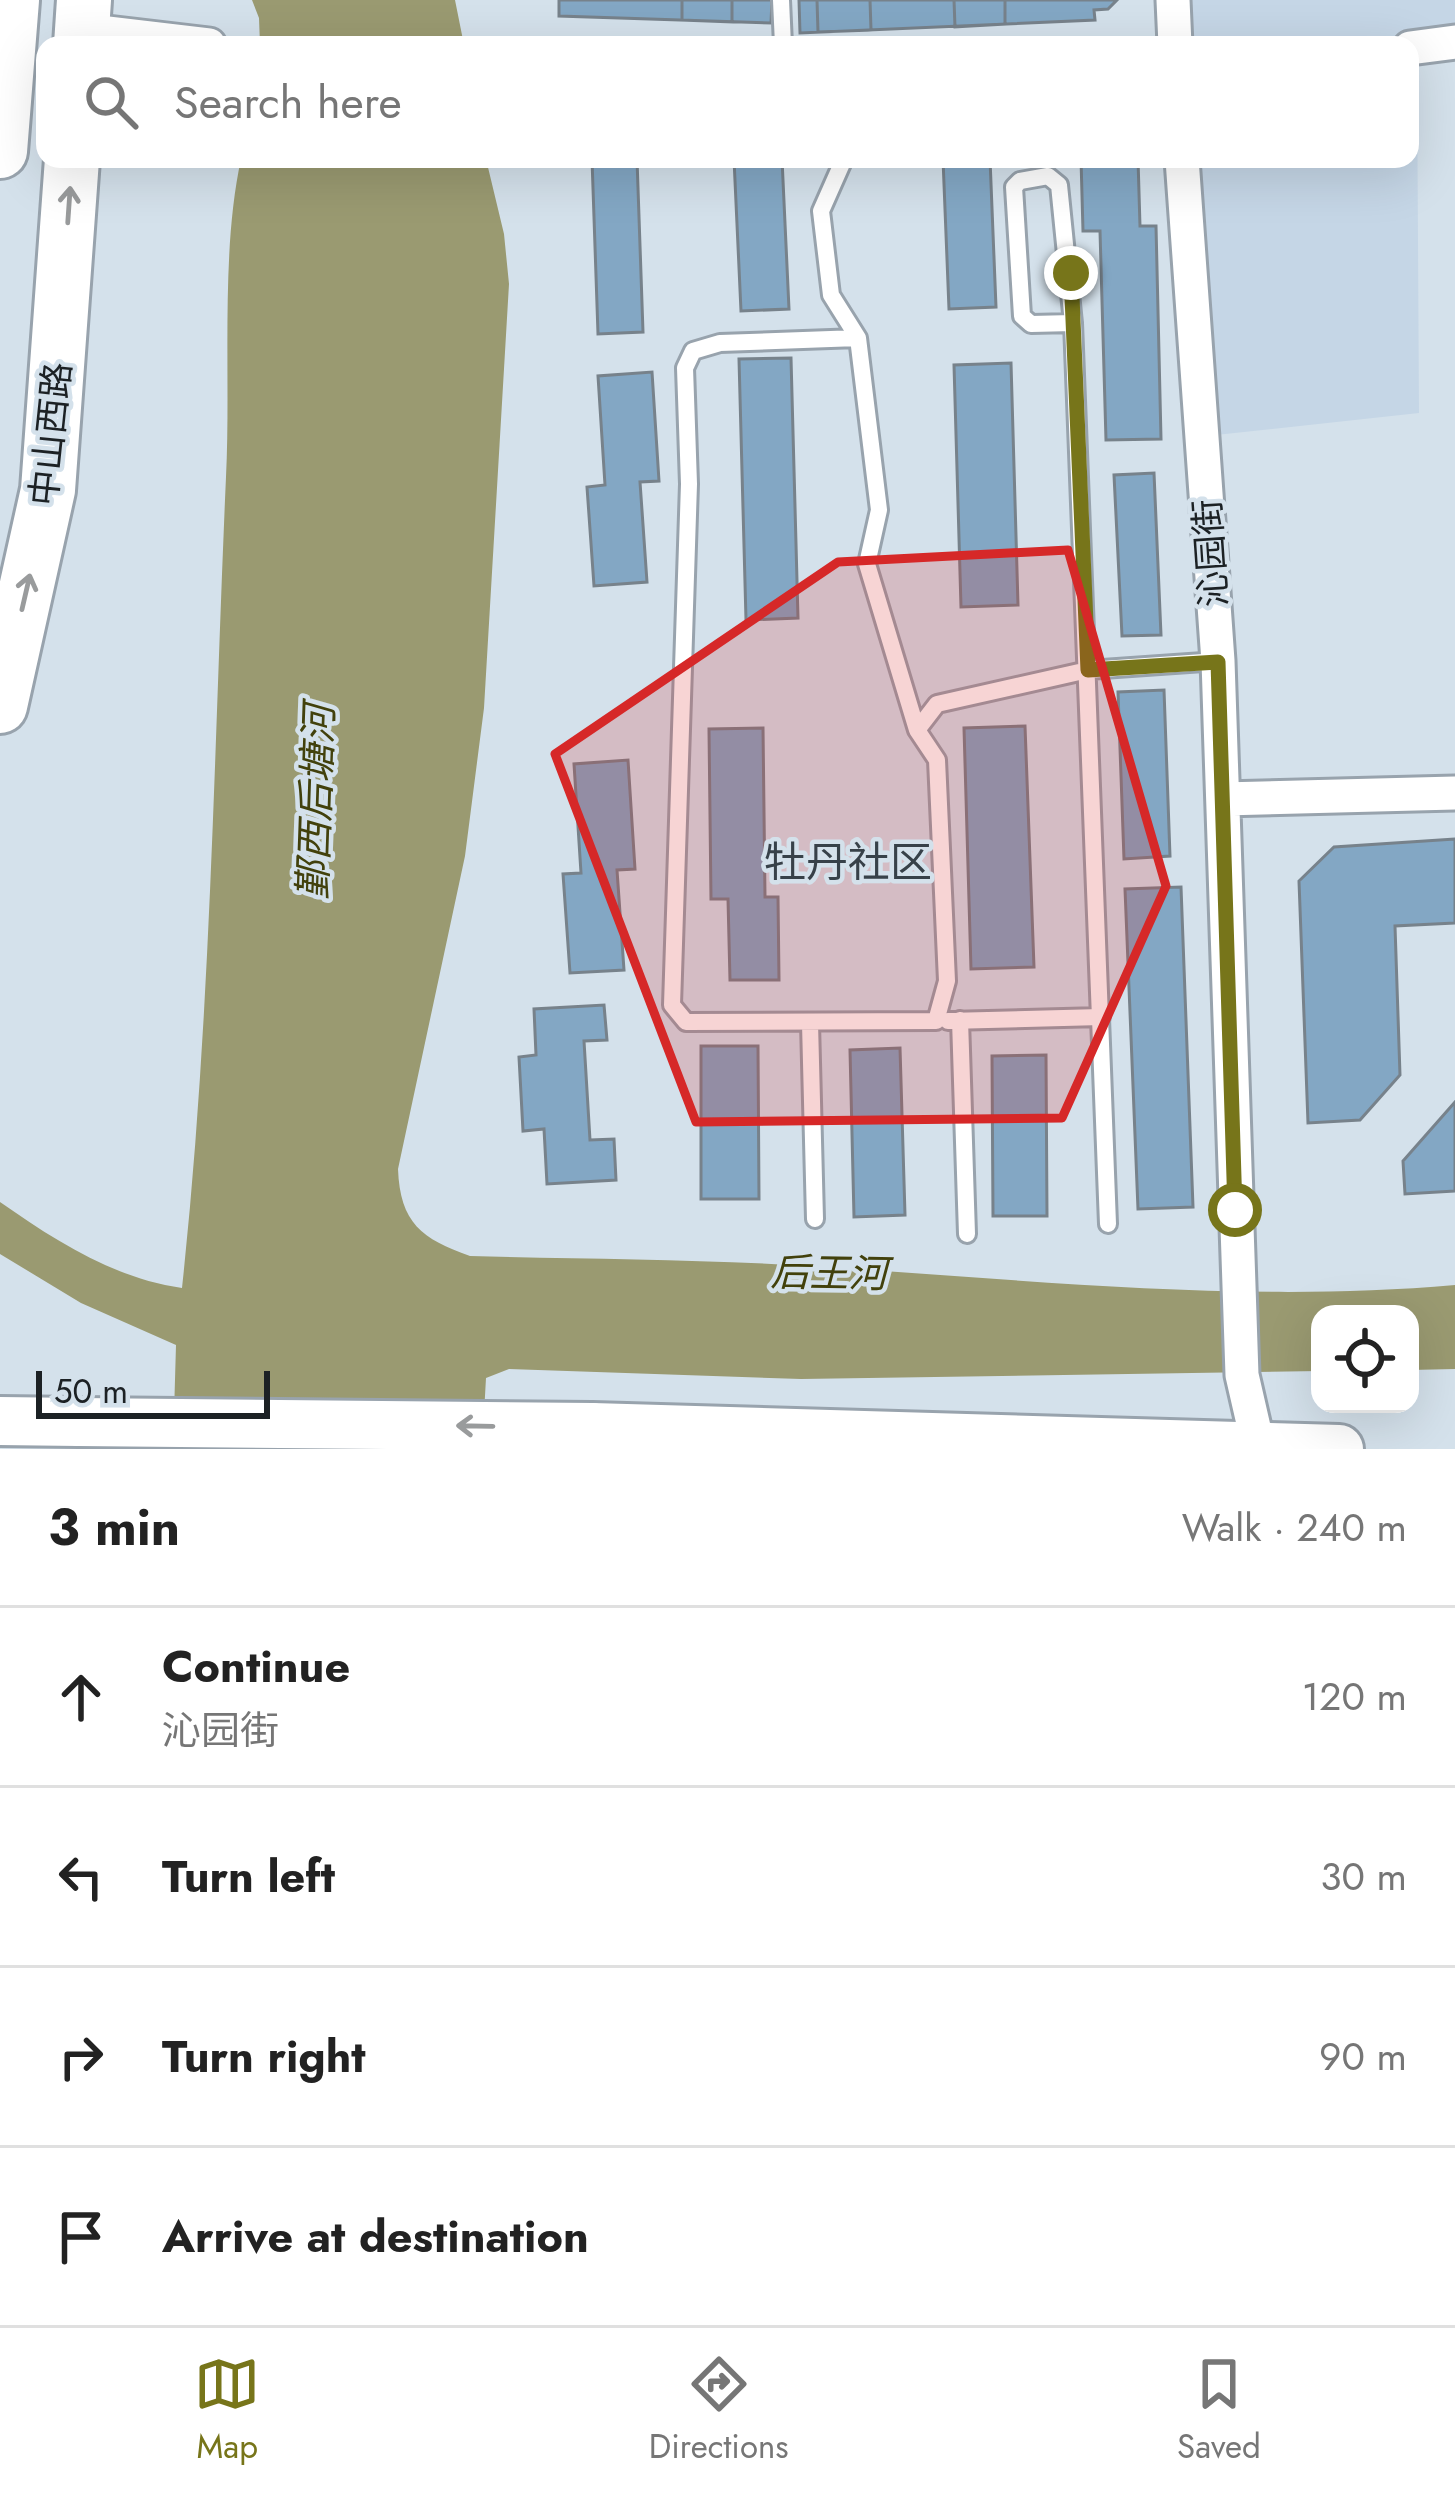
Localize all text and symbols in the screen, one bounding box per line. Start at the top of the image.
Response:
search box [36,36,1419,168]
icon: search [78,69,144,135]
text: Search here [174,70,402,135]
one-way arrow [57,186,80,225]
route end [1044,246,1098,300]
street label: 中山西路 [17,360,83,508]
street label: 沁园街 [1180,497,1240,609]
one-way arrow [15,573,38,611]
water label: 鄞西后塘河 [284,697,348,900]
district label: 牡丹社区 [764,832,932,893]
route start [1208,1183,1262,1237]
water label: 后王河 [770,1243,895,1303]
map controls [1311,1305,1419,1413]
button: locate [1311,1305,1419,1413]
scale bar [36,1365,270,1418]
text: 50 m [54,1368,128,1415]
one-way arrow [456,1415,495,1437]
text: 3 min [48,1490,180,1564]
text: Walk · 240 m [1182,1499,1407,1556]
text: Continue [162,1634,350,1699]
icon: ahead [48,1664,114,1730]
text: 120 m [1302,1668,1407,1725]
text: 沁园街 [162,1702,279,1759]
icon: left [48,1844,114,1910]
text: Turn left [162,1844,335,1909]
text: 30 m [1320,1848,1407,1905]
icon: right [48,2024,114,2090]
text: Turn right [162,2024,366,2089]
text: 90 m [1319,2028,1407,2085]
icon: arrive [48,2204,114,2270]
text: Arrive at destination [162,2204,589,2269]
tab: Map [194,2351,260,2470]
tab: Directions [649,2351,789,2470]
tab: Saved [1177,2351,1261,2470]

